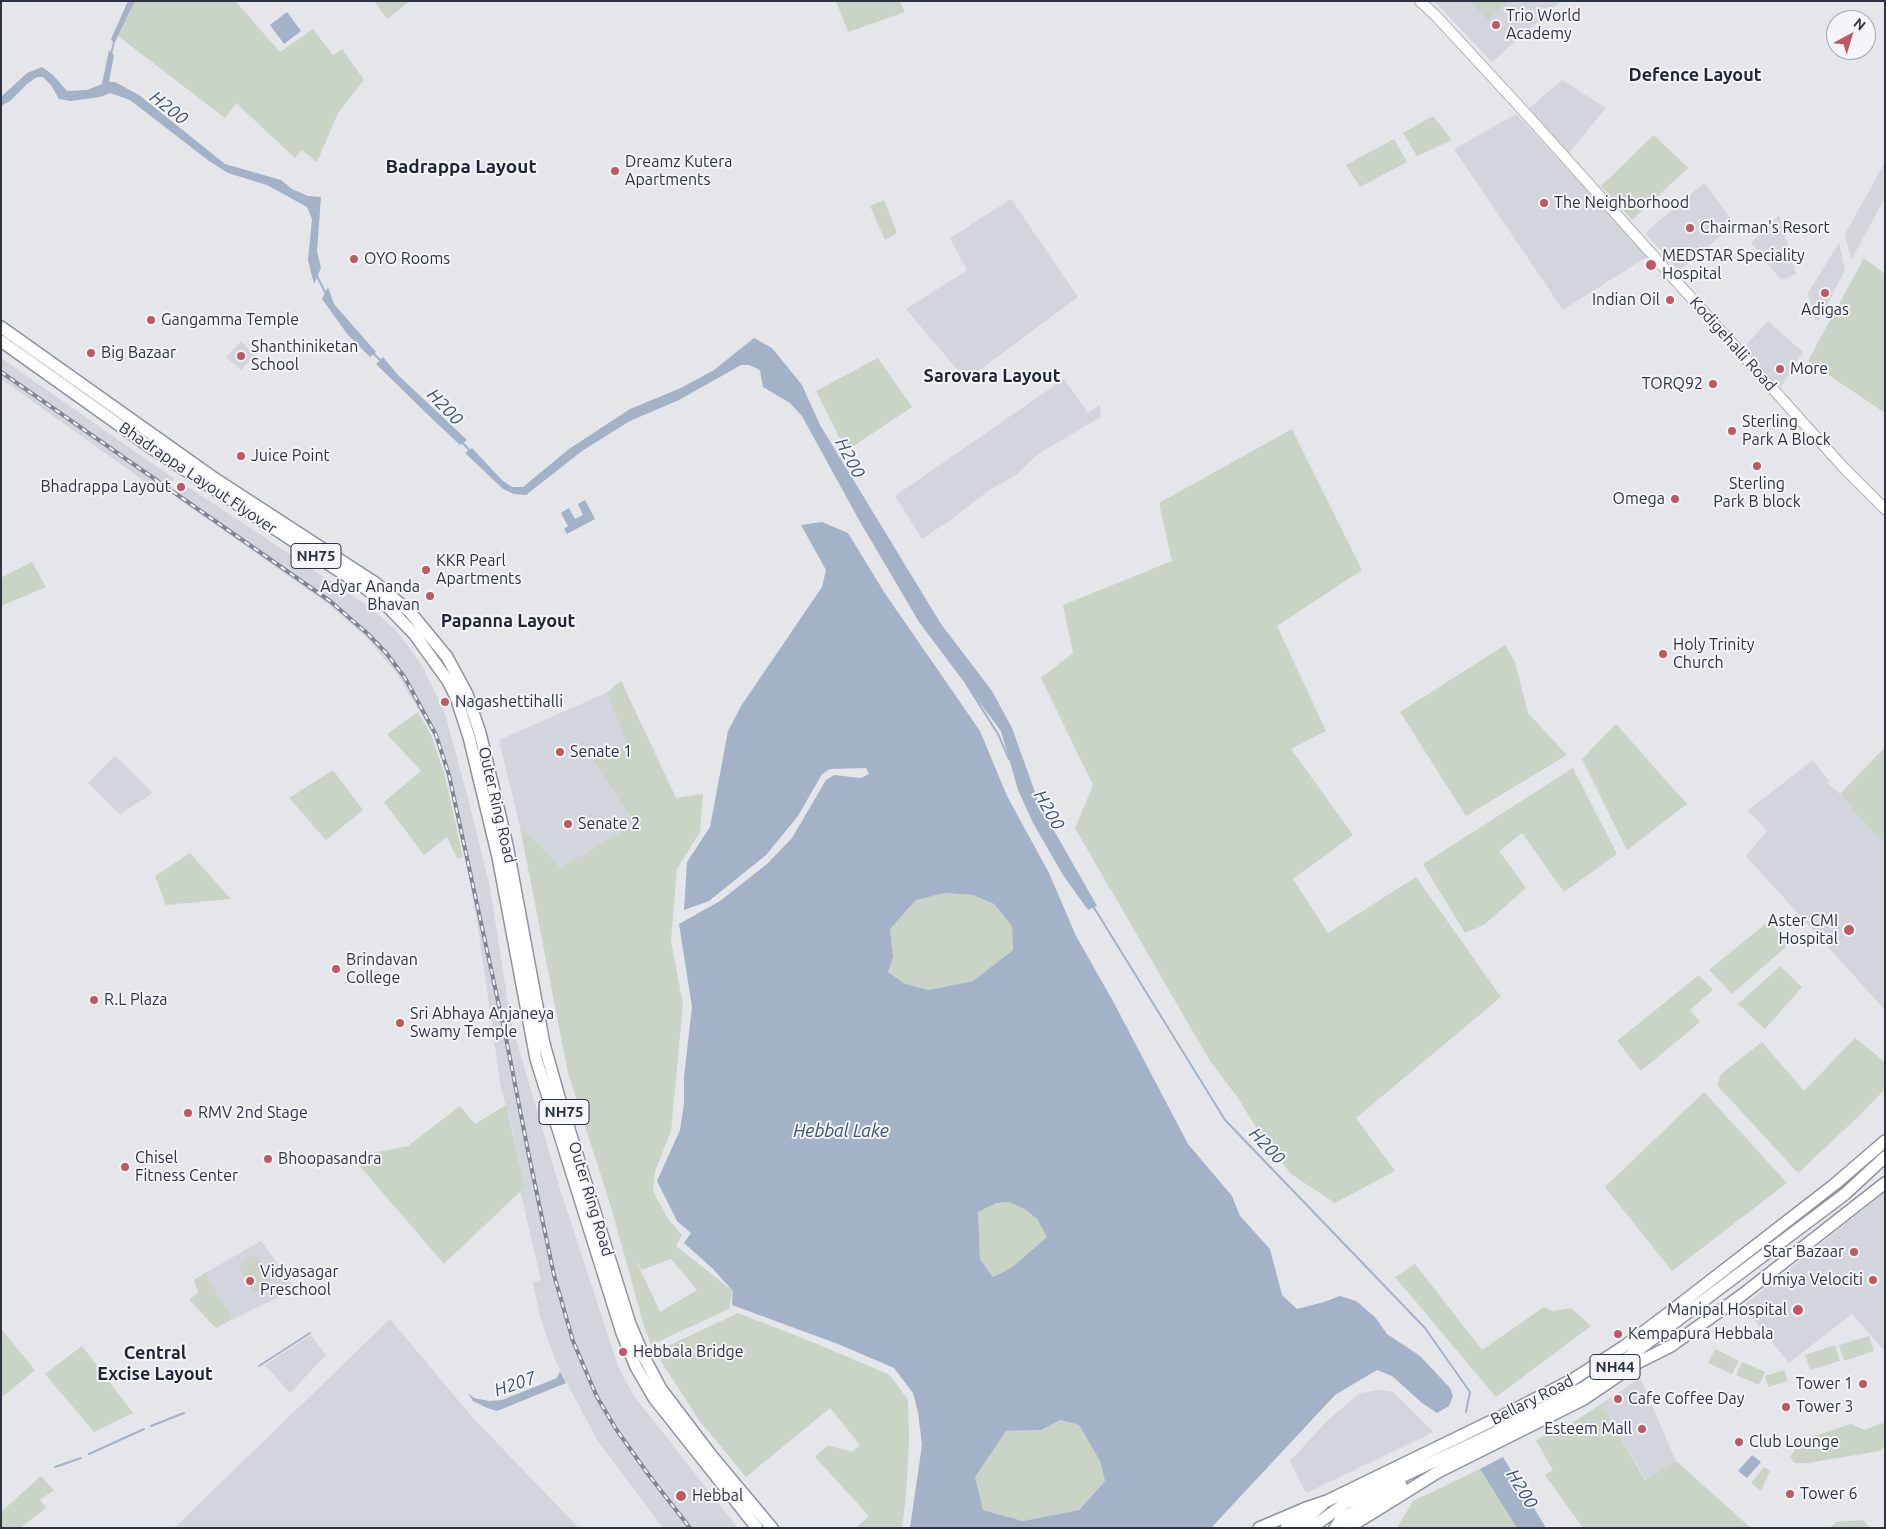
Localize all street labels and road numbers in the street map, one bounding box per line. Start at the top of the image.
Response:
street label: Kodigehalli Road [1686,293,1780,395]
street label: Bhadrappa Layout Flyover [115,418,281,538]
road number: NH75 [291,544,341,568]
street label: Outer Ring Road [474,745,520,865]
road number: NH75 [539,1100,589,1124]
street label: Outer Ring Road [564,1139,618,1259]
road number: NH44 [1590,1354,1640,1380]
street label: Bellary Road [1487,1371,1577,1429]

